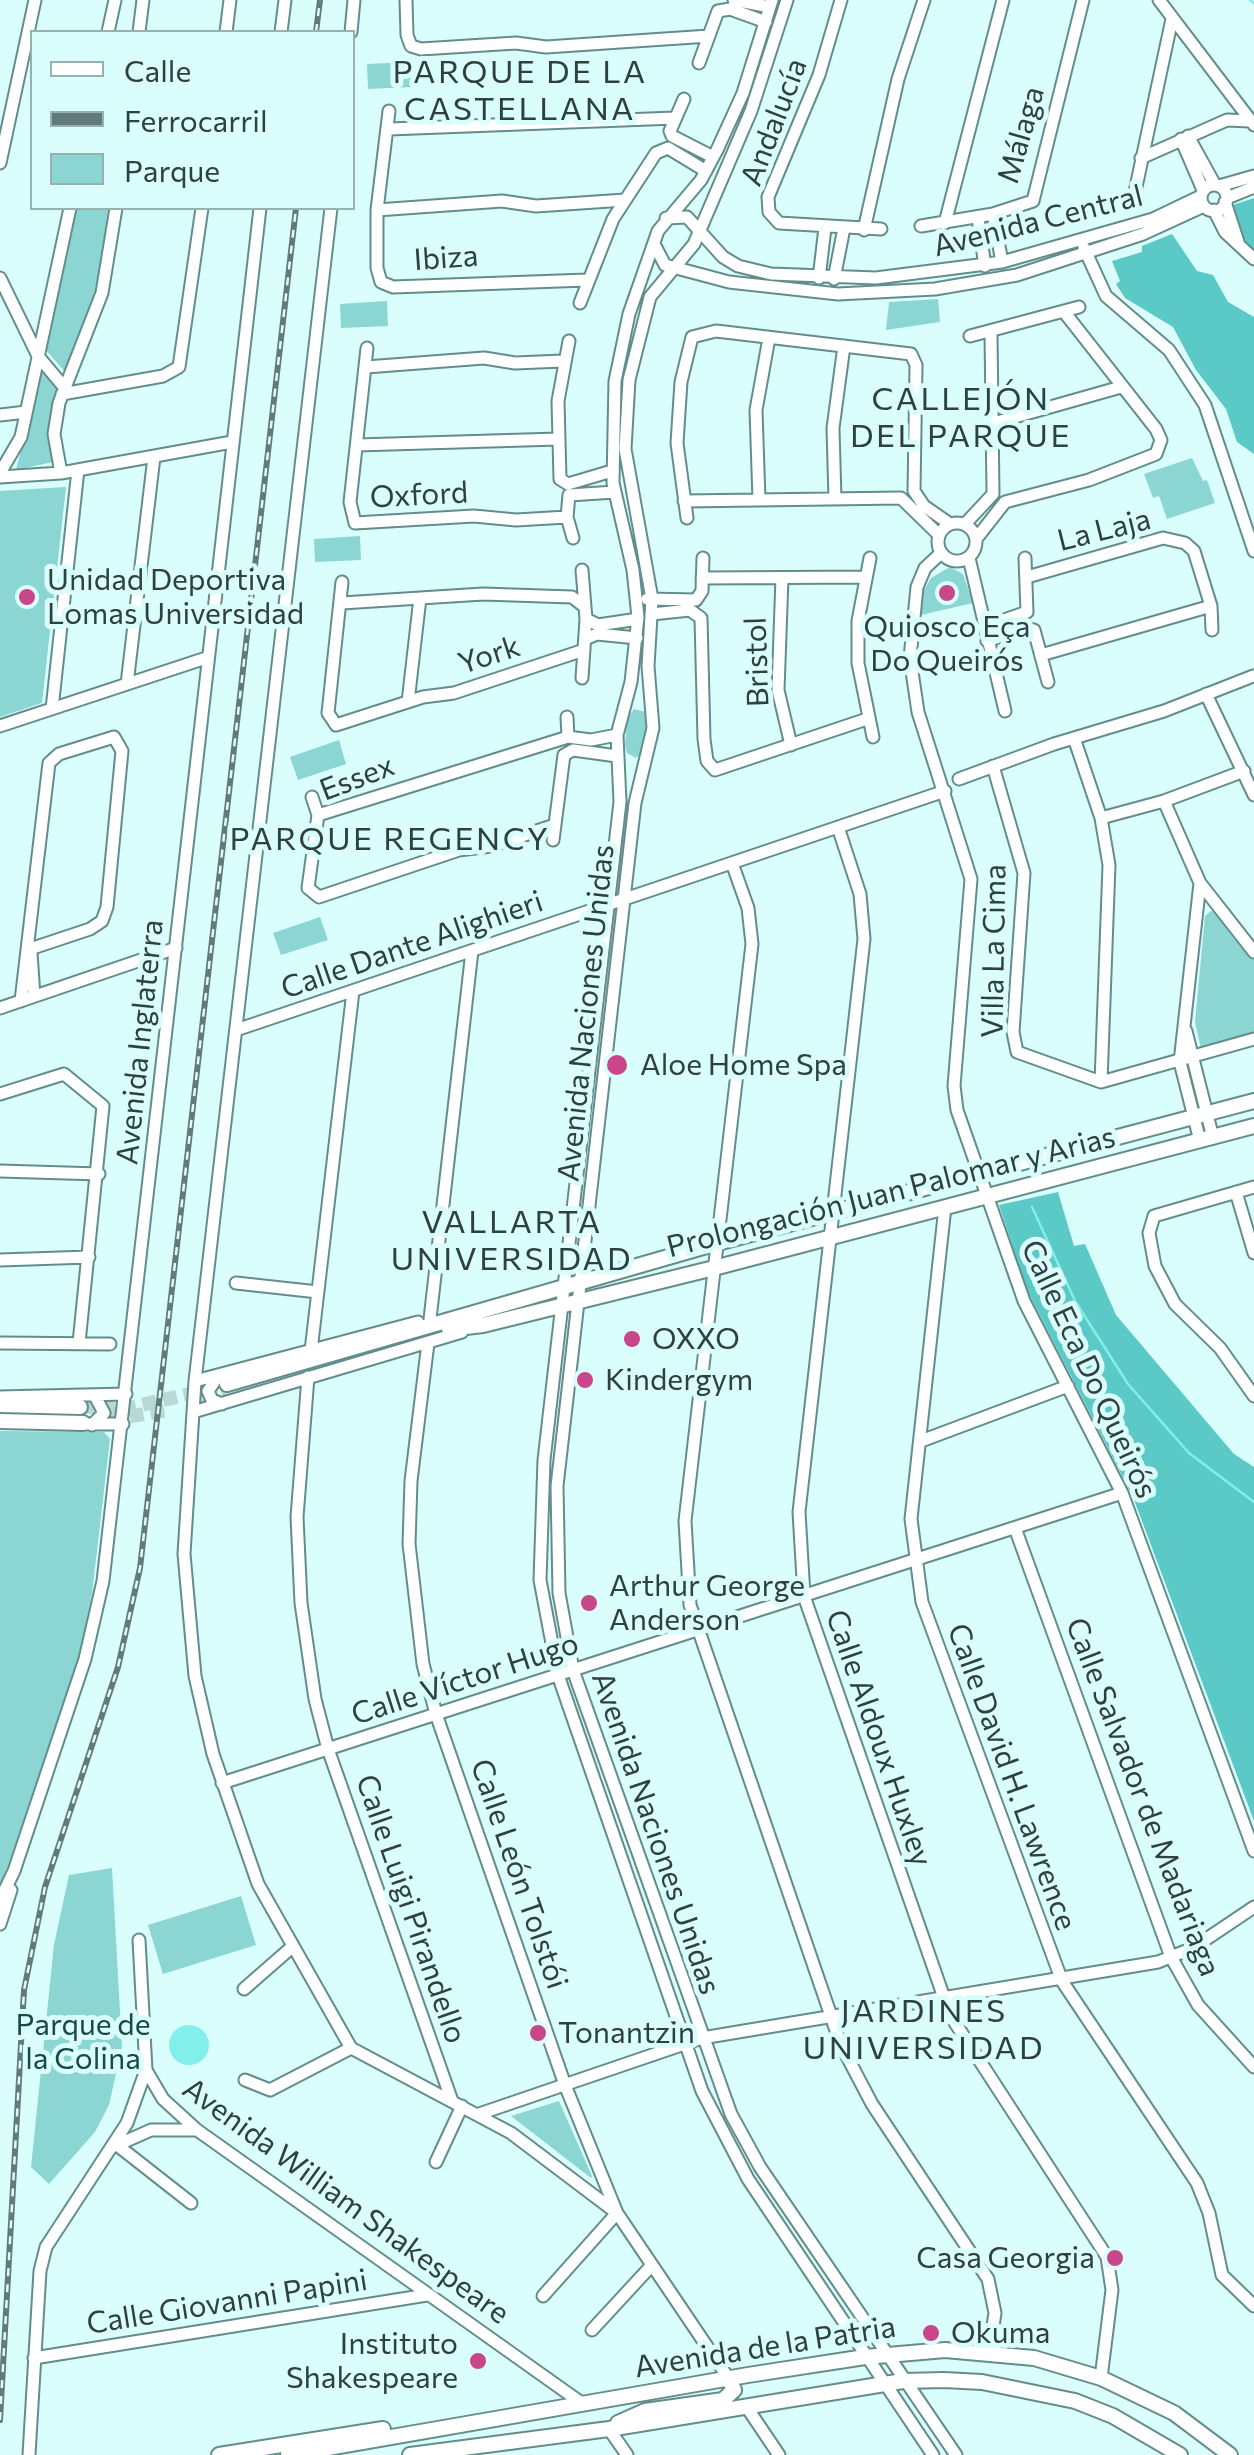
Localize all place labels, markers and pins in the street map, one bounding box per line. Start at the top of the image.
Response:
place label: Unidad Deportiva Lomas Universidad [47,562,304,632]
marker: Quiosco Eça Do Queirós [936,582,958,604]
marker: Unidad Deportiva Lomas Universidad [16,586,38,608]
place label: Quiosco Eça Do Queirós [863,609,1031,680]
place label: Aloe Home Spa [640,1047,847,1083]
marker: Aloe Home Spa [604,1052,630,1078]
place label: OXXO [652,1321,740,1357]
marker: OXXO [621,1328,643,1350]
place label: Kindergym [605,1362,753,1398]
marker: Kindergym [574,1369,596,1391]
place label: Arthur George Anderson [609,1568,805,1638]
marker: Arthur George Anderson [578,1592,600,1614]
place label: Tonantzin [558,2015,695,2051]
marker: Tonantzin [527,2022,549,2044]
place label: Casa Georgia [916,2240,1095,2276]
marker: Casa Georgia [1104,2247,1126,2269]
place label: Okuma [951,2315,1050,2351]
marker: Okuma [920,2322,942,2344]
place label: Instituto Shakespeare [286,2326,458,2396]
marker: Instituto Shakespeare [467,2350,489,2372]

